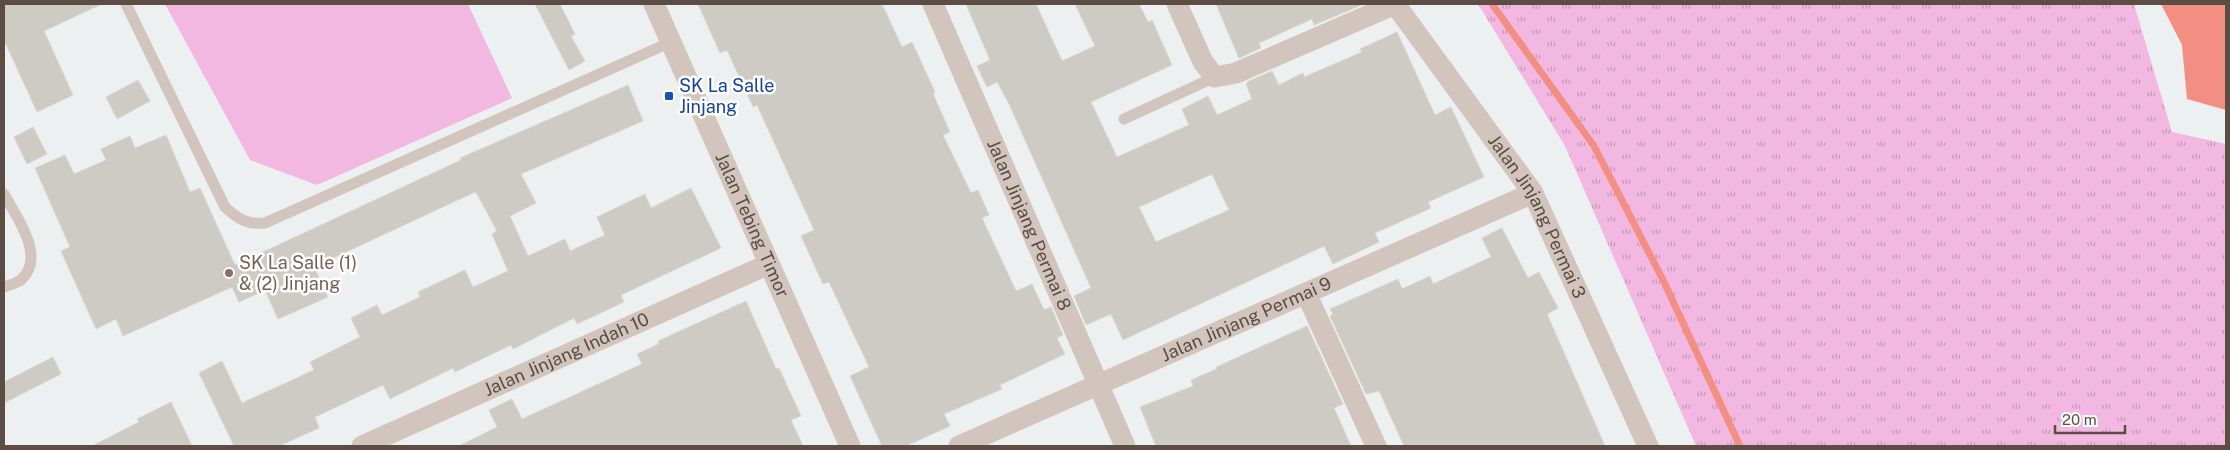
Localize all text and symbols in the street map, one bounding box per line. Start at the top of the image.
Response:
place label: SK La Salle Jinjang [679,75,774,117]
marker: SK La Salle Jinjang [663,90,675,102]
street label: Jalan Jinjang Permai 3 [1484,130,1590,301]
street label: Jalan Jinjang Permai 8 [983,136,1076,314]
street label: Jalan Tebing Timor [711,149,794,301]
place label: SK La Salle (1) & (2) Jinjang [239,252,357,294]
marker: SK La Salle (1) & (2) Jinjang [223,267,235,279]
street label: Jalan Jinjang Permai 9 [1158,272,1335,366]
street label: Jalan Jinjang Indah 10 [480,308,652,400]
scale bar [2055,402,2125,434]
text: 20 m [2062,411,2097,428]

